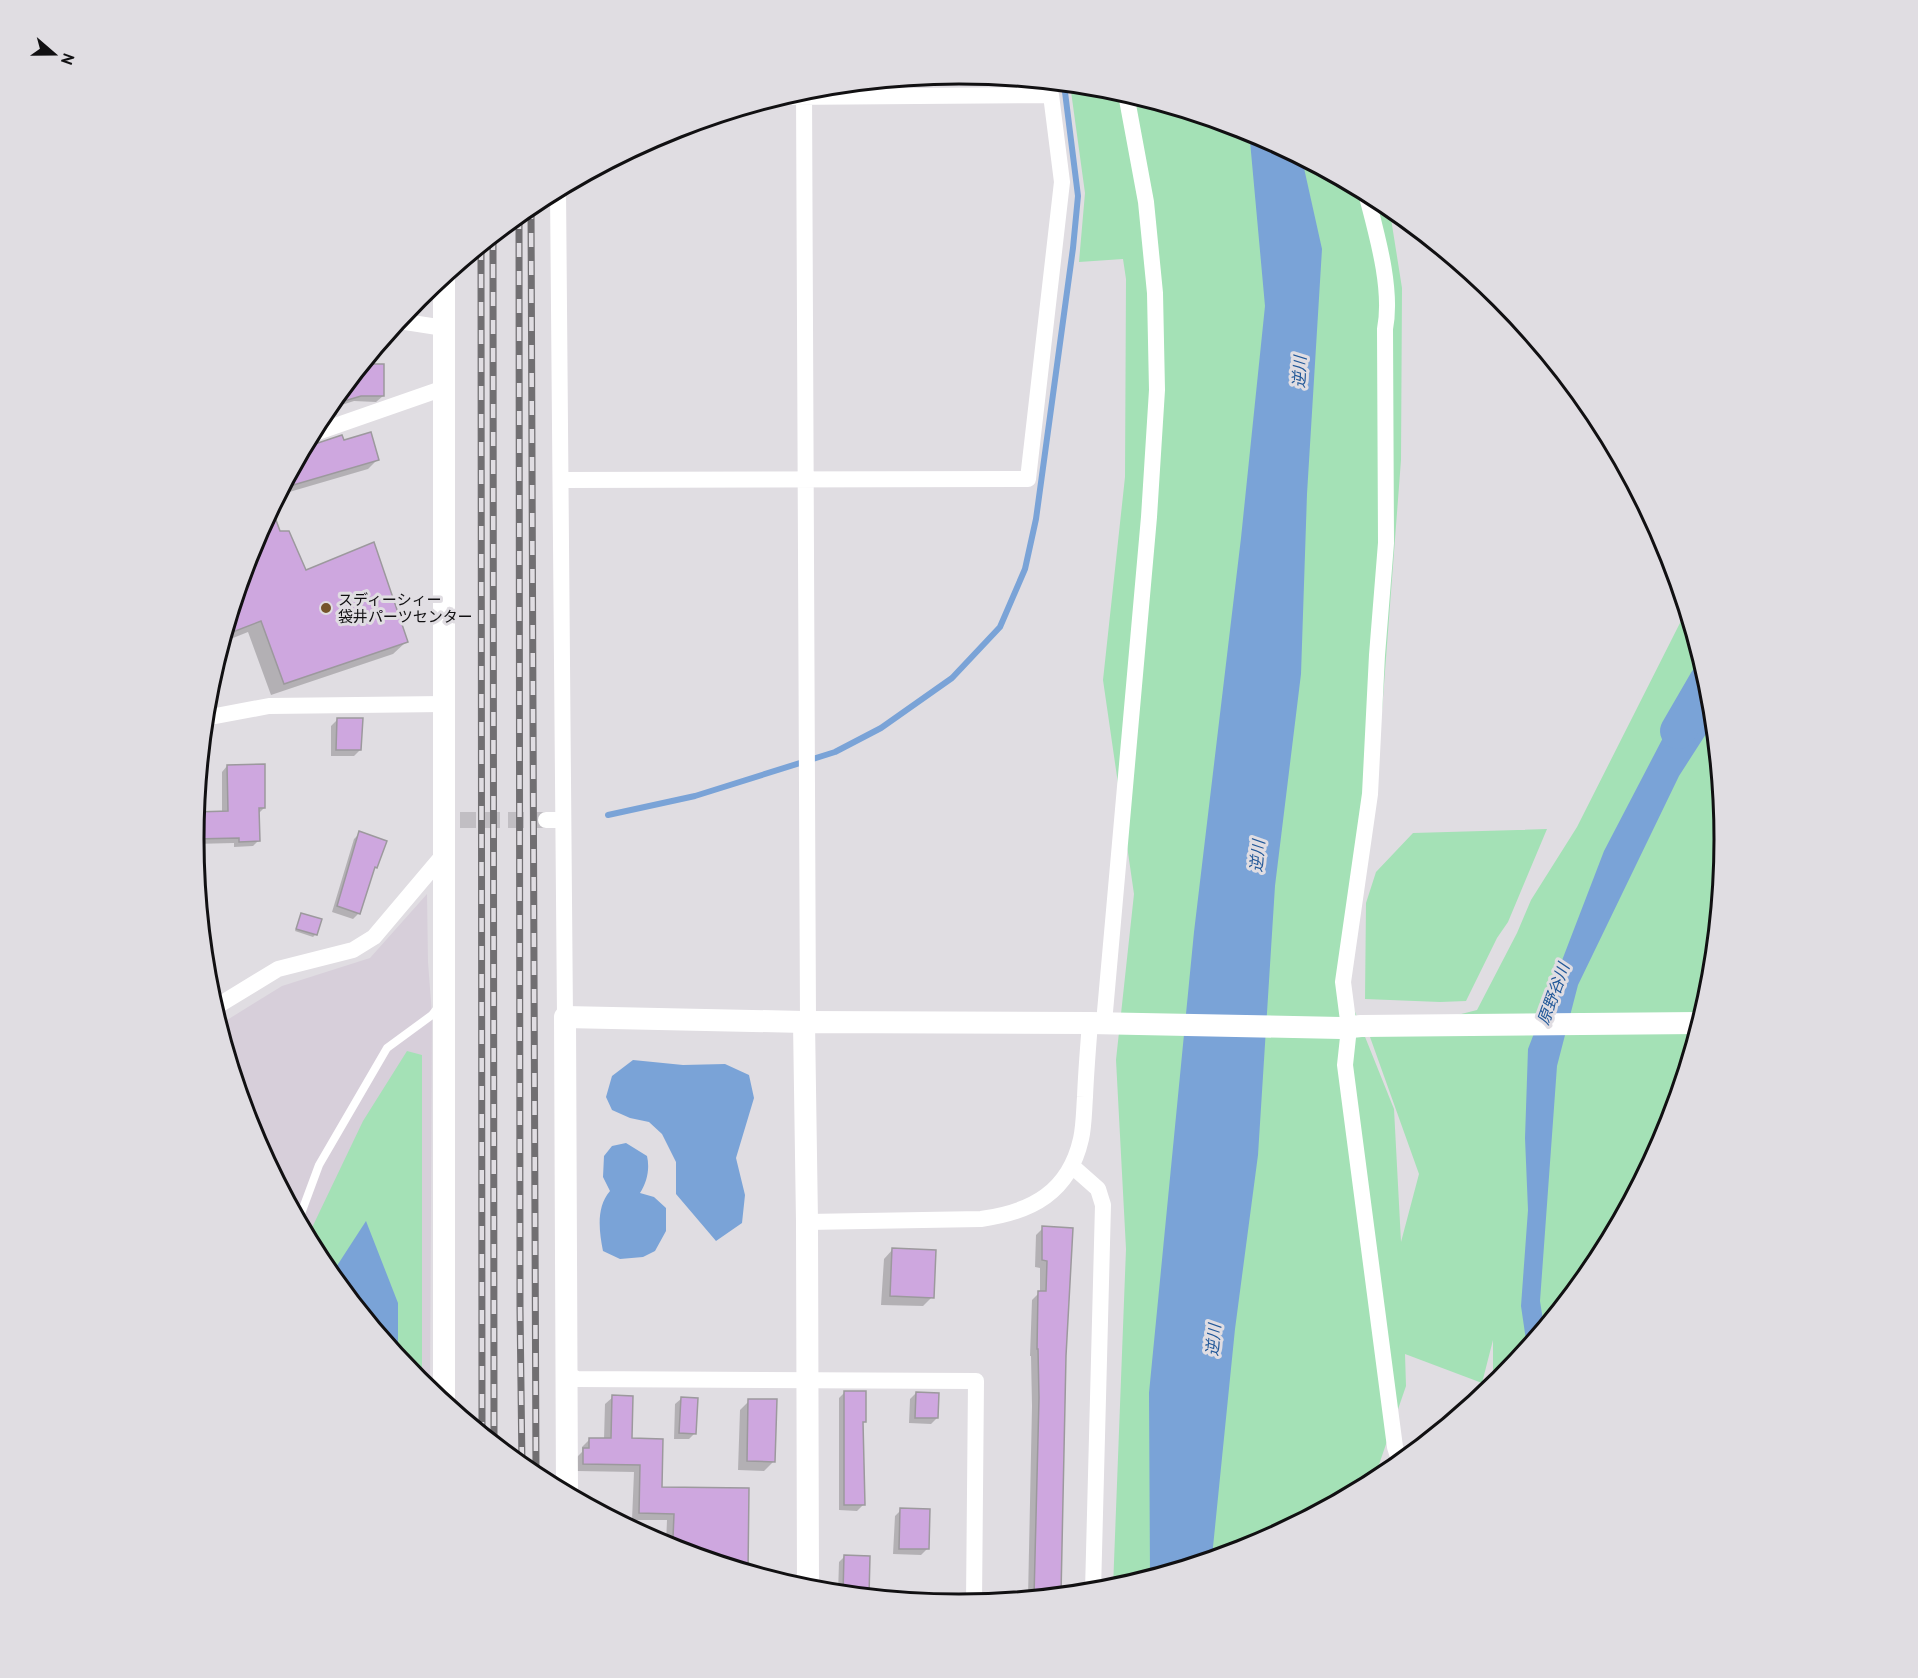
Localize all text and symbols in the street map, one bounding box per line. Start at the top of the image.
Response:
north arrow [24,24,84,84]
text: N [57,51,79,67]
water label: 逆川 [1288,354,1310,389]
place label: スディーシィー 袋井パーツセンター [338,590,473,626]
marker: スディーシィー 袋井パーツセンター [319,601,333,615]
water label: 逆川 [1246,837,1269,873]
water label: 原野谷川 [1533,959,1574,1027]
water label: 逆川 [1202,1321,1225,1357]

